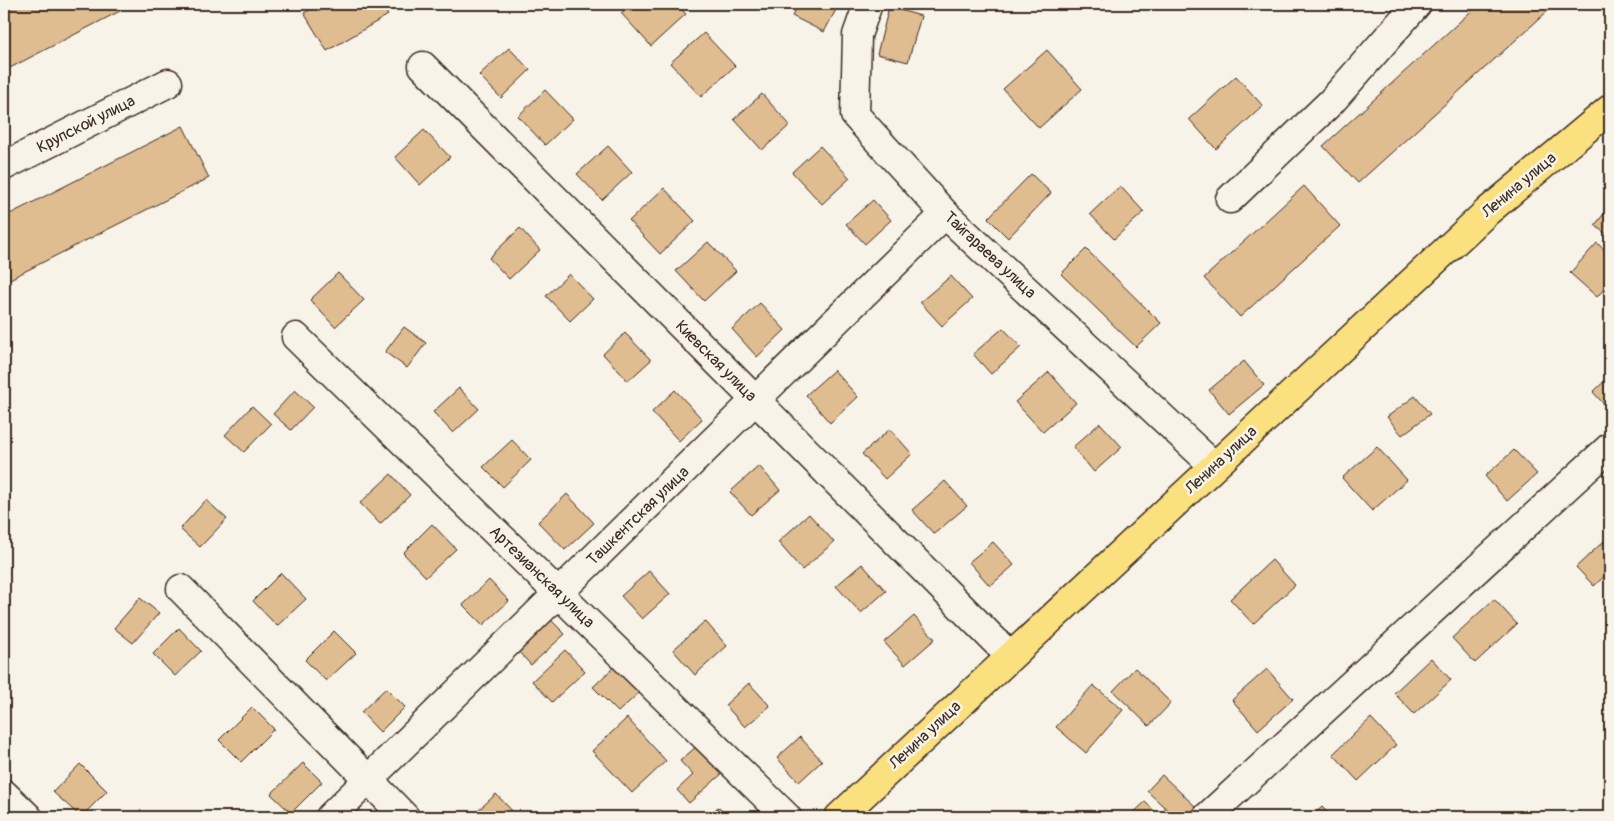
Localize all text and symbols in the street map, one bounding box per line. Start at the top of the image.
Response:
street label: Крупской улица [33,91,139,157]
street label: Ленина улица [1477,148,1560,223]
street label: Тайгараева улица [940,207,1040,303]
street label: Киевская улица [671,316,761,406]
street label: Ленина улица [1180,422,1261,499]
street label: Ташкентская улица [583,462,693,570]
street label: Артезианская улица [485,522,599,632]
street label: Ленина улица [884,697,965,774]

